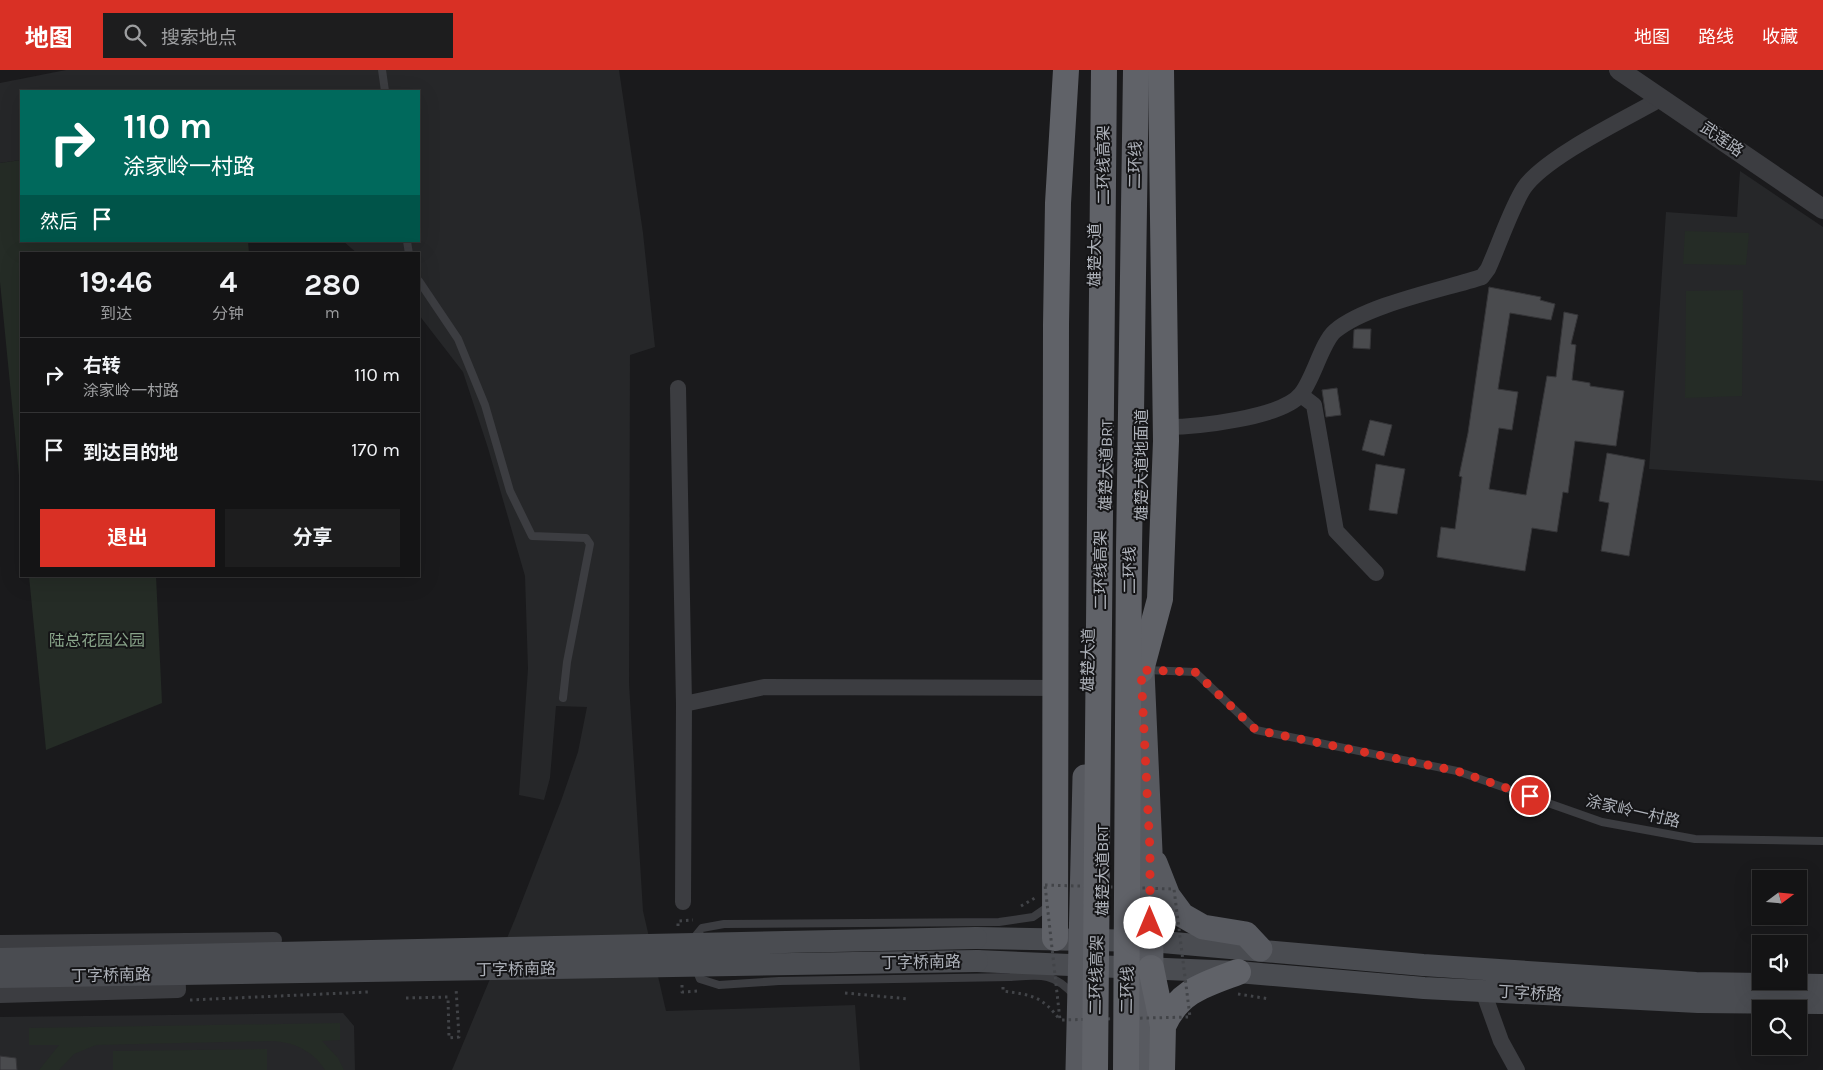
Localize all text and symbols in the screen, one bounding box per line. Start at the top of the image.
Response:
search box [103,13,453,58]
icon: search [121,21,149,49]
text: 地图 [25,24,73,52]
text: 地图 [1634,26,1670,48]
text: 路线 [1698,26,1734,48]
text: 收藏 [1762,26,1798,48]
text: 搜索地点 [161,27,237,49]
text: 110 m [123,106,212,147]
icon: right [40,110,105,175]
street label: 武莲路 [1697,117,1747,161]
street label: 二环线高架 [1094,125,1113,205]
street label: 二环线 [1125,141,1145,189]
text: 涂家岭一村路 [123,154,255,180]
icon: arrive [88,205,116,233]
text: 然后 [40,211,78,233]
street label: 雄楚大道 [1085,223,1104,287]
text: 19:46 [80,264,153,300]
text: 4 [219,264,237,300]
text: 280 [304,267,360,303]
text: m [325,303,340,322]
text: 到达 [100,304,132,323]
text: 分钟 [212,304,244,323]
text: 右转 [83,355,121,377]
icon: right [40,361,68,389]
text: 110 m [354,364,400,386]
text: 涂家岭一村路 [83,381,179,400]
street label: 雄楚大道地面道 [1132,409,1151,521]
street label: 雄楚大道BRT [1096,419,1116,511]
icon: arrive [40,436,68,464]
text: 170 m [351,439,400,461]
text: 到达目的地 [83,442,178,464]
button: 退出 [40,509,215,567]
button: 分享 [225,509,400,567]
street label: 二环线高架 [1091,530,1110,610]
street label: 二环线 [1120,546,1139,594]
street label: 雄楚大道 [1078,628,1098,692]
park label: 陆总花园公园 [49,631,145,650]
pin [1509,775,1551,817]
icon: arrive [1516,782,1544,810]
street label: 涂家岭一村路 [1584,791,1682,831]
street label: 雄楚大道BRT [1093,824,1112,916]
north arrow [1752,870,1808,925]
map controls [1752,870,1807,1055]
position arrow [1123,896,1175,948]
street label: 二环线高架 [1086,935,1106,1015]
button: sound [1752,935,1807,990]
street label: 丁字桥南路 [881,952,961,972]
street label: 丁字桥南路 [476,959,556,979]
street label: 丁字桥南路 [71,965,151,985]
street label: 二环线 [1117,966,1137,1014]
street label: 丁字桥路 [1498,982,1562,1004]
button: search [1752,1000,1807,1055]

